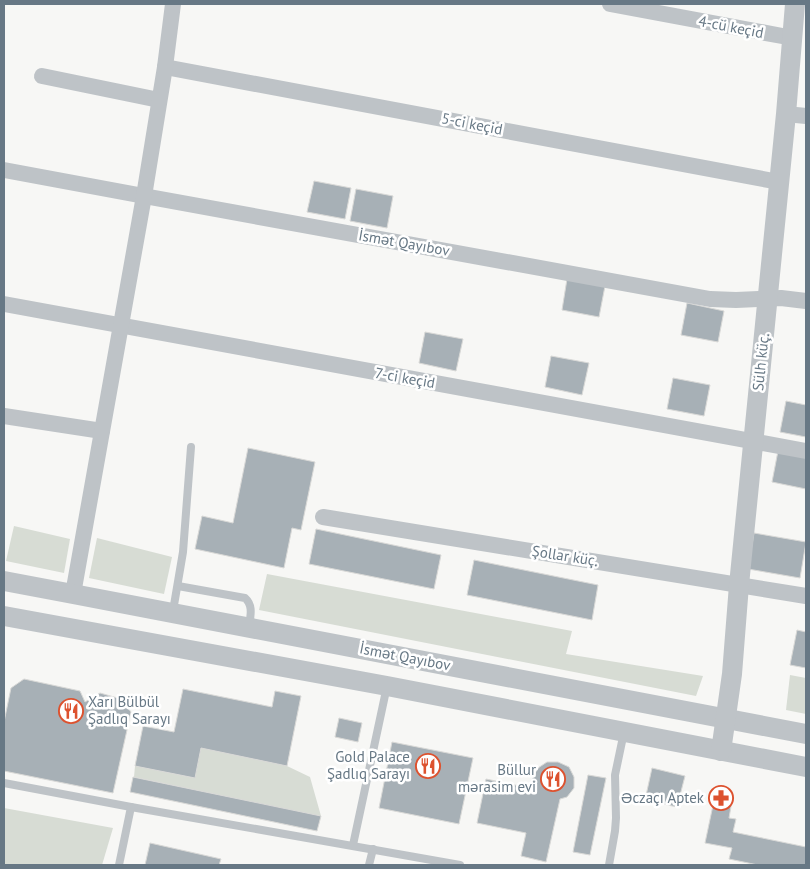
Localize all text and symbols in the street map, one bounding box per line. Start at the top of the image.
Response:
street label: 4-cü keçid [697,11,765,42]
street label: 5-ci keçid [440,108,504,139]
street label: İsmət Qayıbov [357,225,452,260]
street label: Sülh küç. [748,332,773,392]
street label: 7-ci keçid [374,363,437,392]
street label: Şollar küç. [531,541,599,570]
street label: İsmət Qayıbov [358,638,453,675]
place label: Xarı Bülbül Şadlıq Sarayı [88,692,171,728]
restaurant icon: Xarı Bülbül Şadlıq Sarayı [58,698,84,724]
place label: Gold Palace Şadlıq Sarayı [327,747,410,783]
restaurant icon: Gold Palace Şadlıq Sarayı [415,753,441,779]
place label: Büllur mərasim evi [458,760,536,796]
restaurant icon: Büllur mərasim evi [540,766,566,792]
pharmacy icon: Əczaçı Aptek [708,785,734,811]
place label: Əczaçı Aptek [621,788,705,807]

